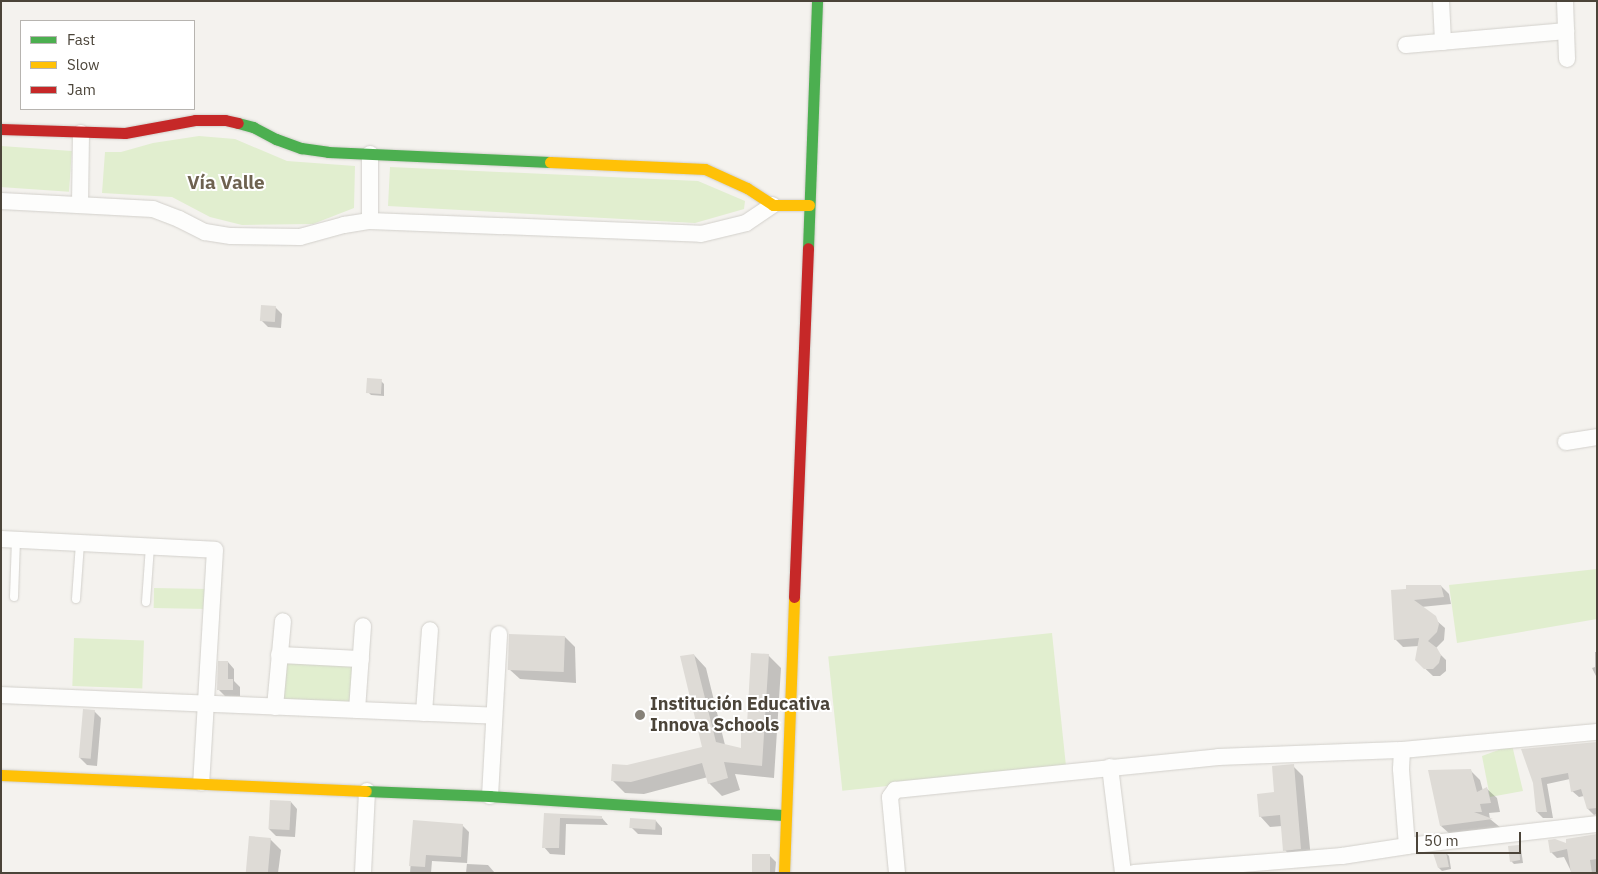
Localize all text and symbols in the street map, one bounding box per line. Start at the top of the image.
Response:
legend [20,20,195,110]
text: Fast [67,30,95,49]
text: Slow [67,55,100,74]
text: Jam [67,80,96,99]
district label: Vía Valle [187,172,265,194]
place label: Institución Educativa Innova Schools [650,694,830,736]
marker: Institución Educativa Innova Schools [634,709,646,721]
scale bar [1418,822,1523,854]
text: 50 m [1424,831,1459,850]

